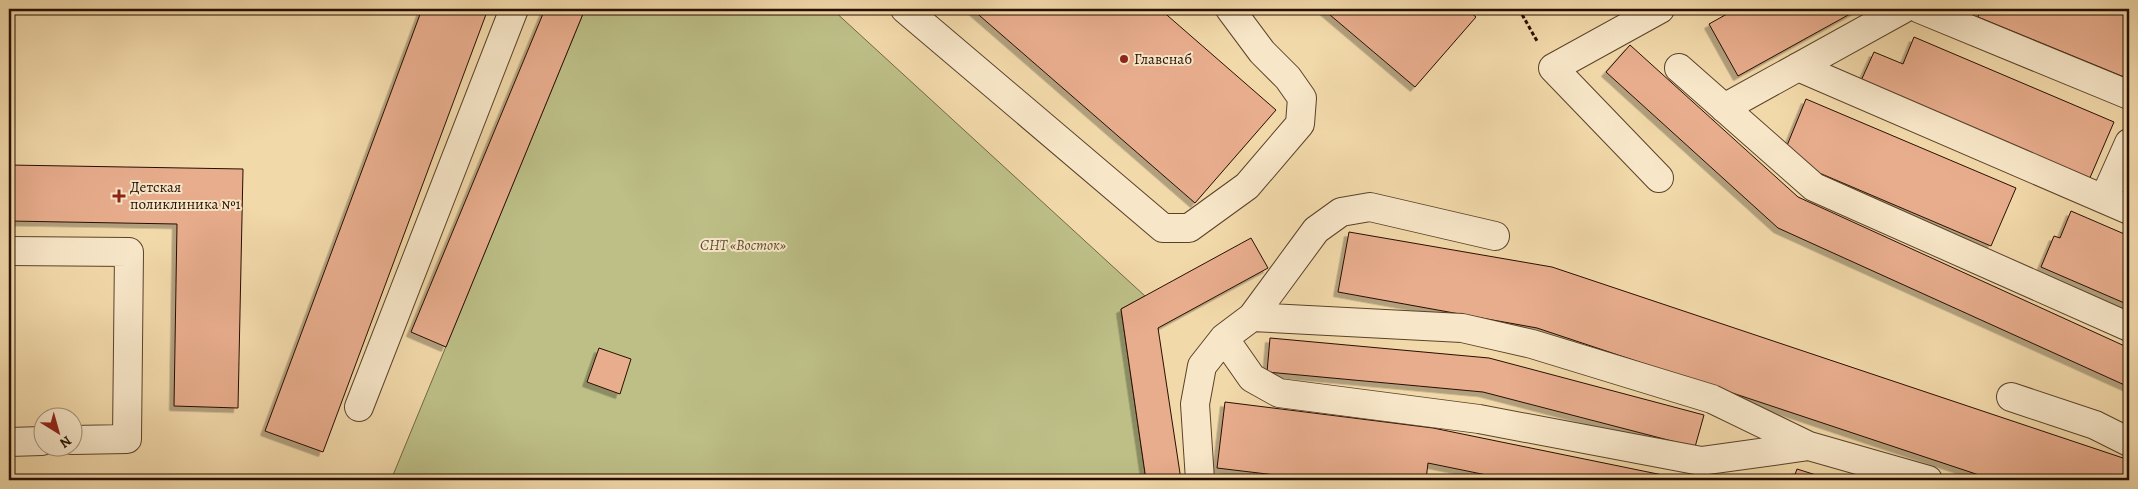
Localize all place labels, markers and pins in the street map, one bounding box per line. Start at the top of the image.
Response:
place label: Главснаб [1134,49,1192,69]
marker: Главснаб [1118,53,1130,65]
place label: Детская поликлиника №1 [130,177,241,214]
marker: Детская поликлиника №1 [112,189,126,203]

